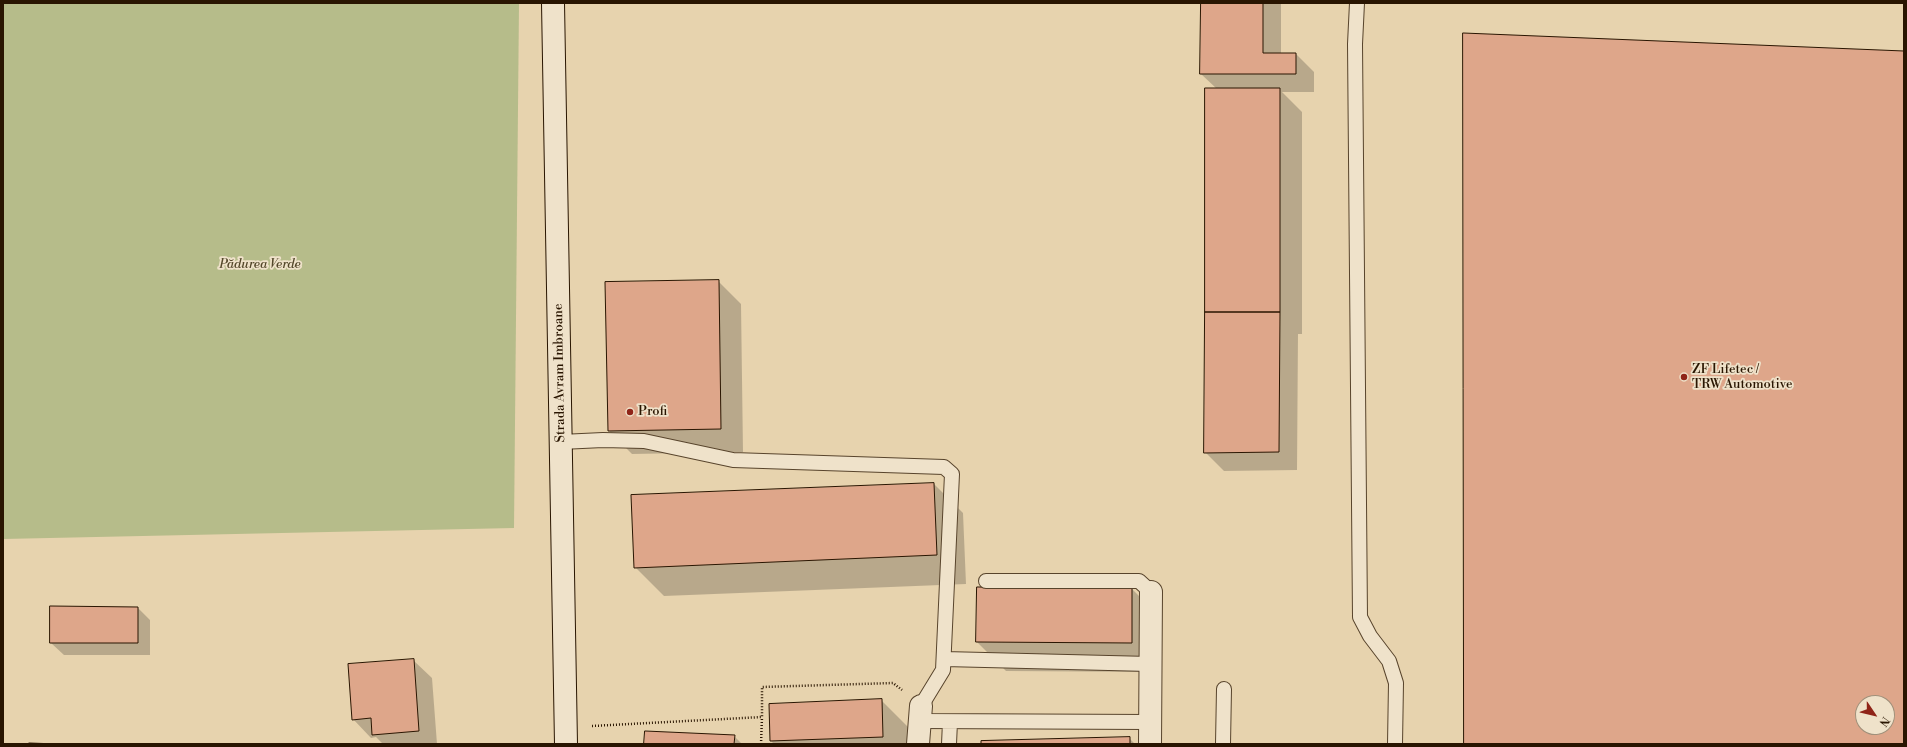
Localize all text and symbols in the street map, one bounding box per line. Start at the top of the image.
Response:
park label: Pădurea Verde [219,257,301,273]
street label: Strada Avram Imbroane [551,303,569,443]
place label: ZF Lifetec / TRW Automotive [1692,362,1793,393]
marker: ZF Lifetec / TRW Automotive [1679,372,1689,382]
place label: Profi [638,404,667,420]
marker: Profi [625,407,635,417]
north arrow [1855,695,1895,735]
text: N [1876,714,1892,729]

